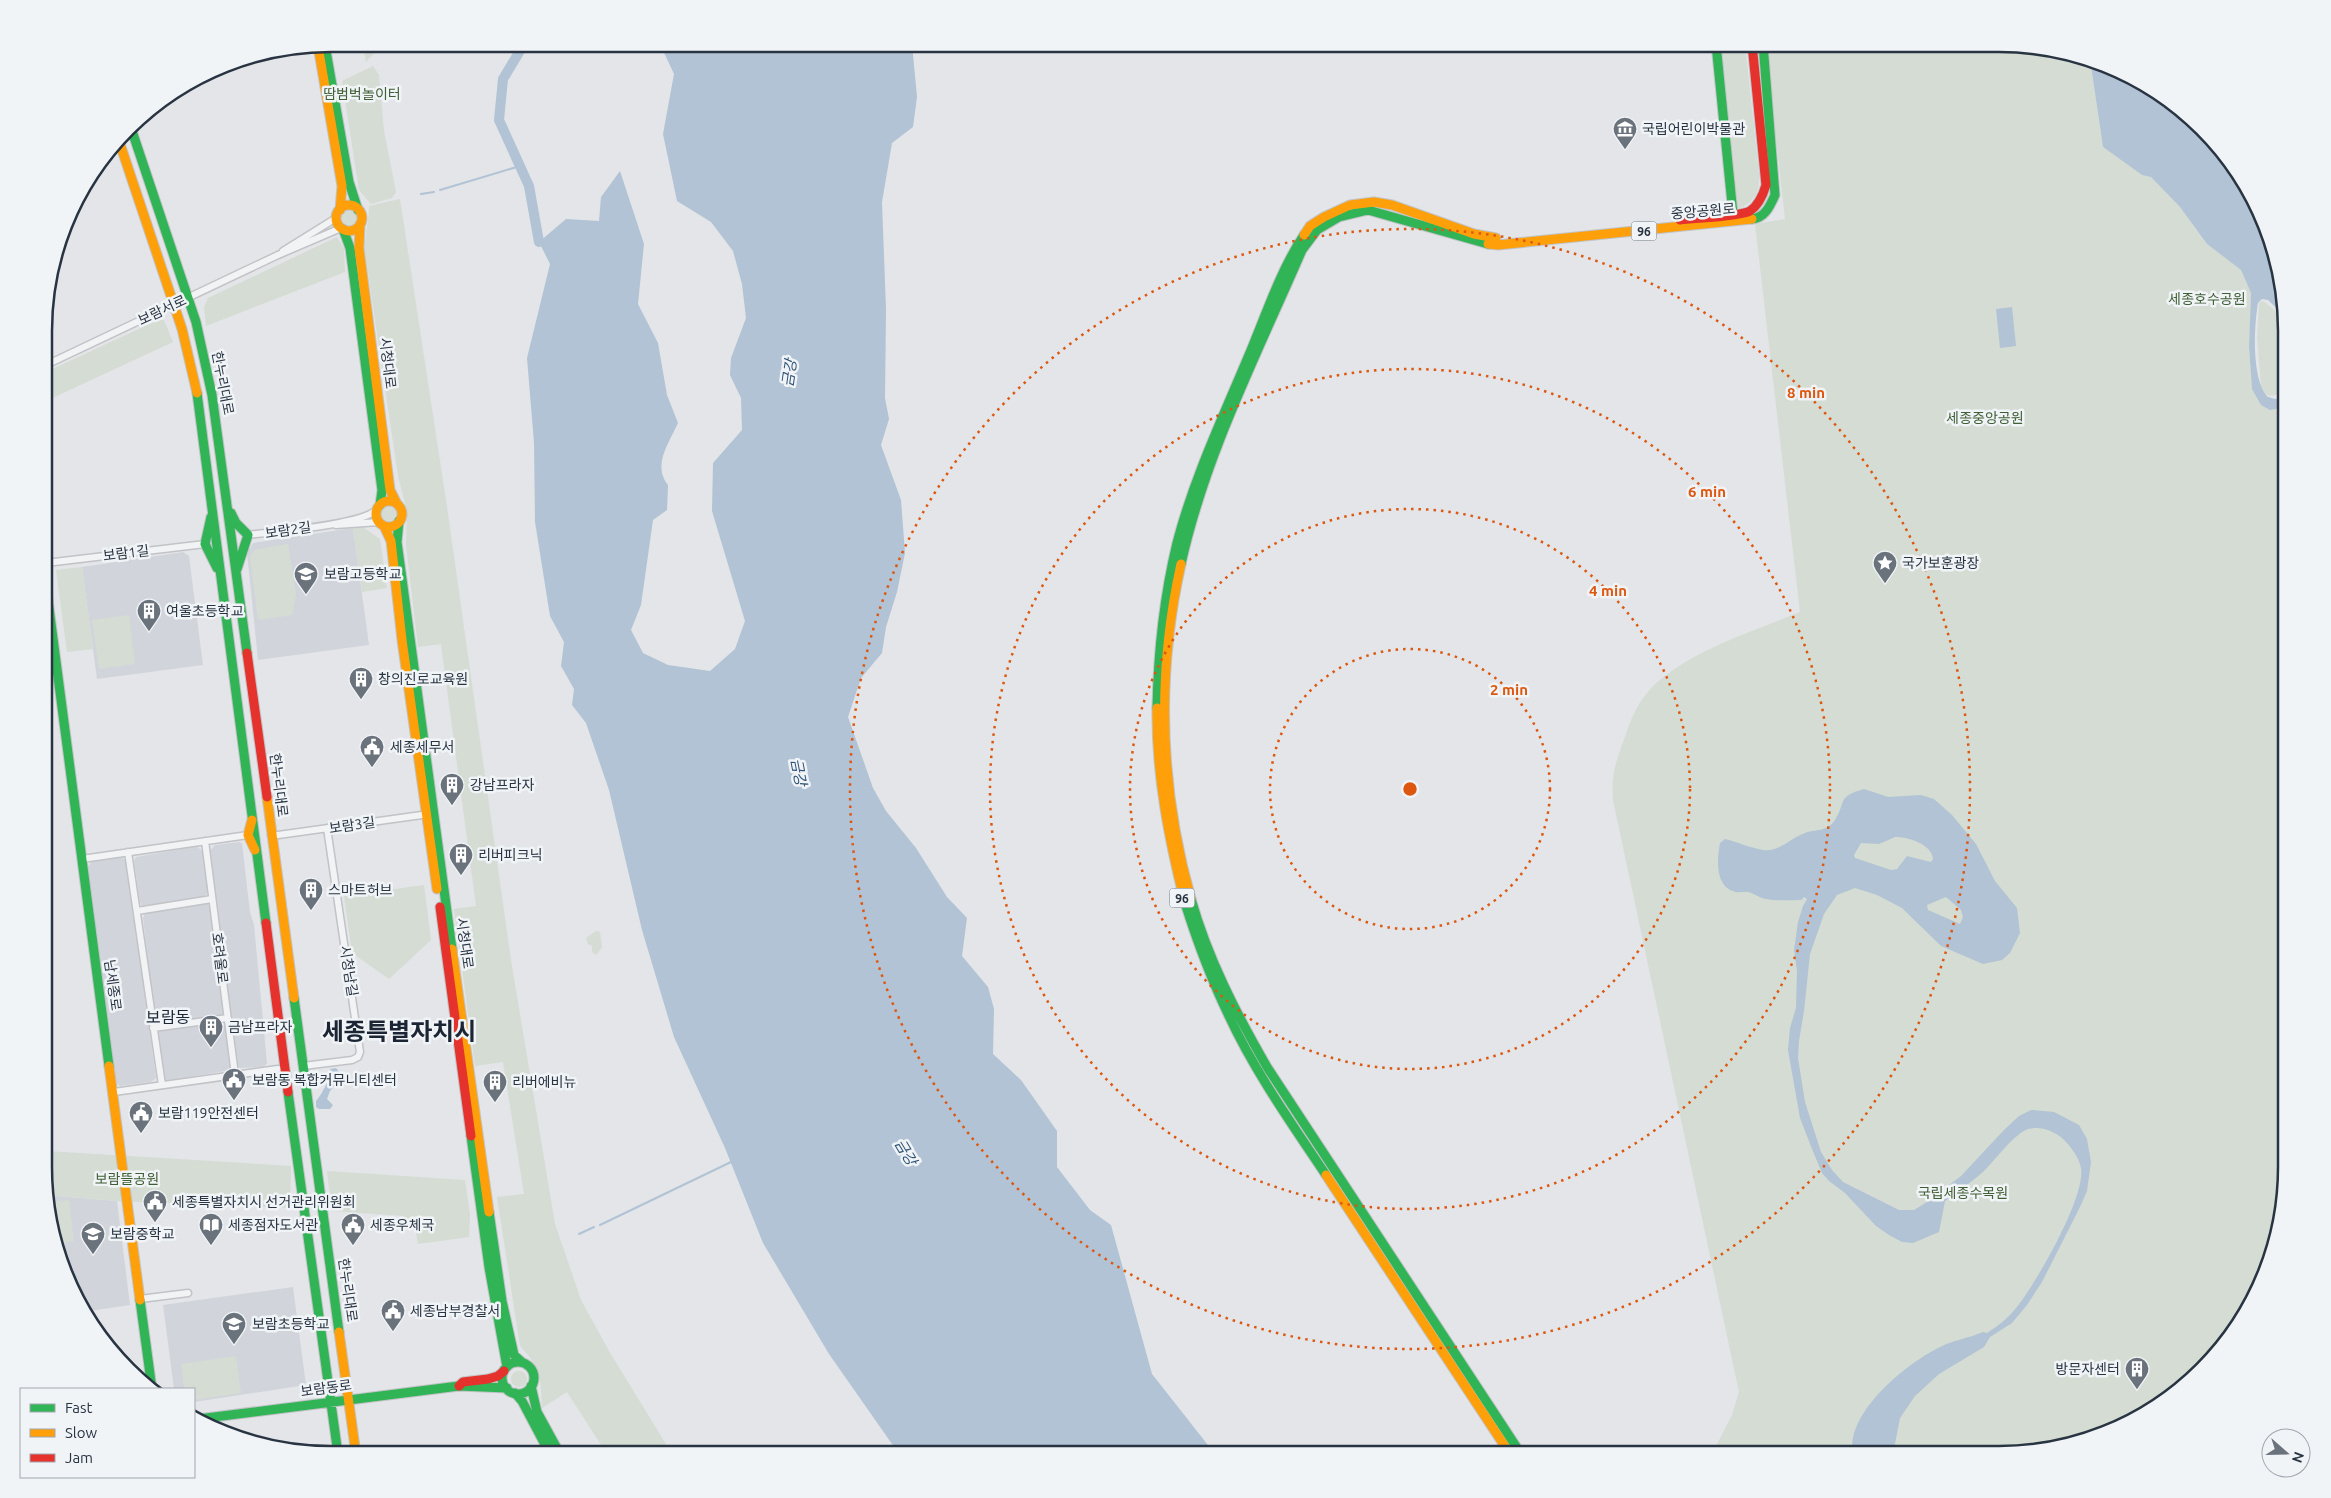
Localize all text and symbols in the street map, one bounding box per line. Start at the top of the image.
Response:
park label: 땀범벅놀이터 [323,86,401,102]
museum icon: 국립어린이박물관 [1612,116,1638,150]
place label: 국립어린이박물관 [1642,121,1745,137]
street label: 중앙공원로 [1670,200,1736,222]
road number: 96 [1632,222,1656,240]
park label: 세종호수공원 [2168,291,2246,307]
street label: 보람서로 [135,292,189,328]
street label: 시청대로 [377,336,399,390]
street label: 한누리대로 [209,350,237,416]
water label: 금강 [779,356,800,388]
text: 8 min [1787,384,1825,401]
park label: 세종중앙공원 [1946,410,2024,426]
text: 6 min [1688,483,1726,500]
street label: 보람2길 [264,519,312,541]
street label: 보람1길 [102,542,150,564]
place icon: 국가보훈광장 [1872,550,1898,584]
place label: 국가보훈광장 [1902,555,1979,571]
school or university icon: 보람고등학교 [293,561,319,595]
place label: 보람고등학교 [324,566,401,582]
text: 4 min [1589,582,1627,599]
building icon: 여울초등학교 [136,598,162,632]
place label: 여울초등학교 [166,603,243,619]
building icon: 창의진로교육원 [348,666,374,700]
place label: 창의진로교육원 [378,671,468,687]
text: 2 min [1490,681,1528,698]
public building icon: 세종세무서 [359,734,385,768]
place label: 세종세무서 [390,739,454,755]
street label: 한누리대로 [267,752,291,818]
water label: 금강 [788,757,810,789]
building icon: 강남프라자 [439,772,465,806]
place label: 강남프라자 [470,777,535,793]
centre of rings [1401,780,1419,798]
street label: 보람3길 [328,814,376,836]
building icon: 리버피크닉 [448,842,474,876]
place label: 리버피크닉 [478,847,542,863]
building icon: 스마트허브 [298,877,324,911]
place label: 스마트허브 [328,882,393,898]
road number: 96 [1170,888,1194,908]
street label: 시청대로 [453,916,477,970]
street label: 호려울로 [209,931,231,985]
street label: 시청남길 [337,944,361,998]
street label: 남세종로 [101,958,125,1012]
district label: 보람동 [146,1008,190,1026]
building icon: 금남프라자 [198,1014,224,1048]
district label: 세종특별자치시 [322,1018,476,1045]
place label: 금남프라자 [228,1019,293,1035]
public building icon: 보람동 복합커뮤니티센터 [221,1067,247,1101]
building icon: 리버에비뉴 [482,1069,508,1103]
place label: 보람동 복합커뮤니티센터 [252,1072,397,1088]
place label: 리버에비뉴 [512,1074,577,1090]
public building icon: 보람119안전센터 [128,1100,154,1134]
place label: 보람119안전센터 [158,1105,259,1121]
water label: 금강 [892,1136,922,1170]
park label: 보람뜰공원 [95,1171,159,1187]
park label: 국립세종수목원 [1918,1185,2008,1201]
public building icon: 세종특별자치시 선거관리위원회 [142,1189,168,1223]
place label: 세종특별자치시 선거관리위원회 [172,1194,356,1210]
library icon: 세종점자도서관 [198,1212,224,1246]
public building icon: 세종우체국 [340,1212,366,1246]
place label: 세종점자도서관 [228,1217,318,1233]
place label: 세종우체국 [370,1217,435,1233]
school or university icon: 보람중학교 [80,1221,106,1255]
place label: 보람중학교 [110,1226,175,1242]
street label: 한누리대로 [336,1257,360,1323]
public building icon: 세종남부경찰서 [380,1298,406,1332]
place label: 세종남부경찰서 [410,1303,500,1319]
school or university icon: 보람초등학교 [221,1311,247,1345]
place label: 보람초등학교 [252,1316,329,1332]
building icon: 방문자센터 [2124,1356,2150,1390]
place label: 방문자센터 [2056,1361,2120,1377]
street label: 보람동로 [299,1376,353,1400]
legend [20,1388,195,1478]
text: Fast [65,1399,93,1416]
text: Slow [65,1424,98,1441]
north arrow [2261,1428,2311,1478]
text: Jam [65,1449,93,1466]
text: N [2289,1450,2308,1465]

